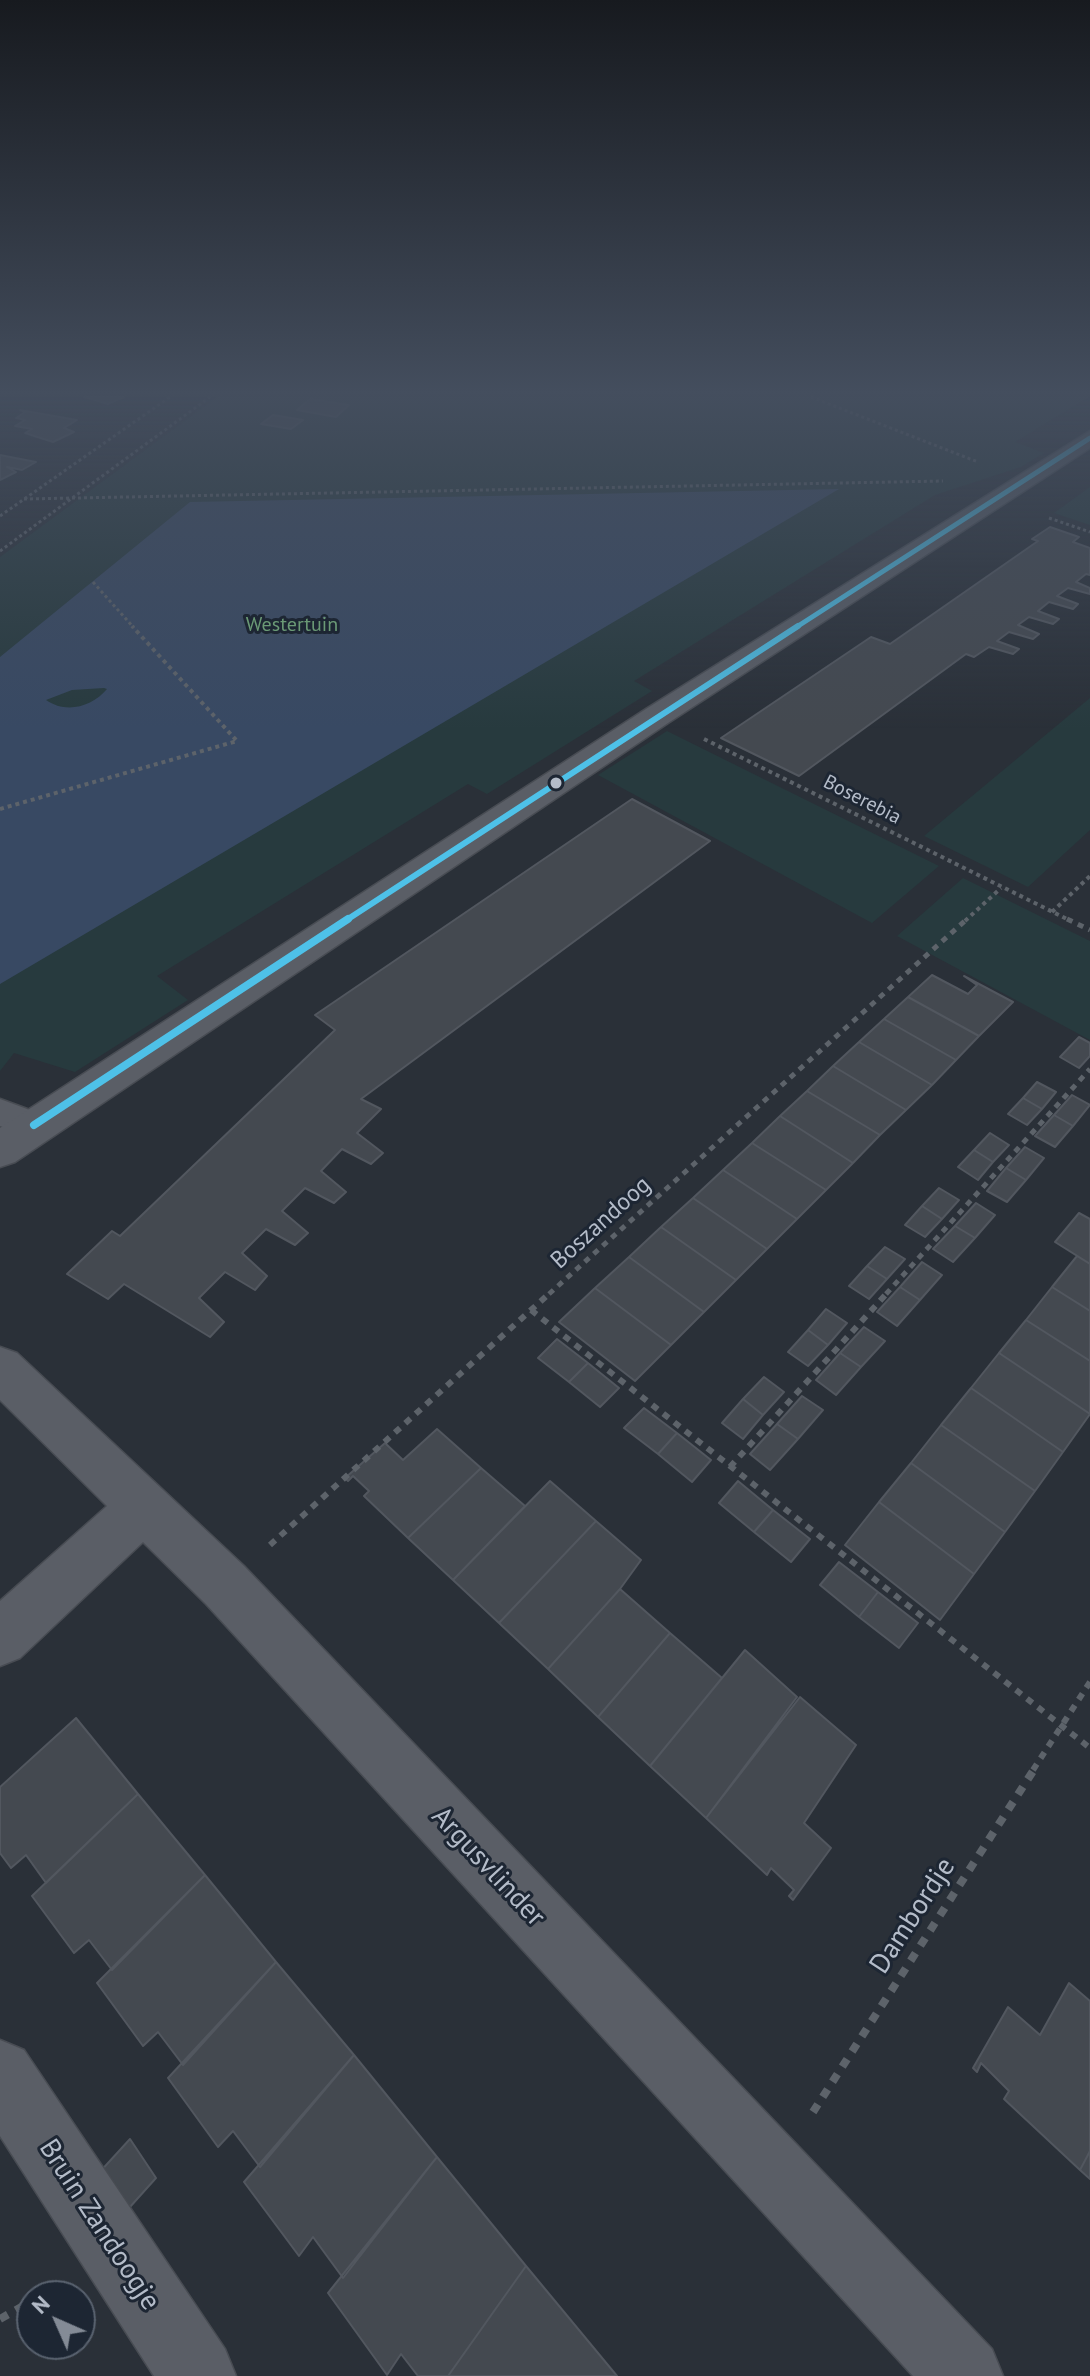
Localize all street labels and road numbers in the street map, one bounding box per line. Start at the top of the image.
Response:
street label: Boserebia [819,770,905,830]
street label: Boszandoog [545,1171,657,1275]
street label: Argusvlinder [424,1800,552,1934]
street label: Dambordje [863,1852,963,1980]
street label: Bruin Zandoogje [31,2133,167,2317]

